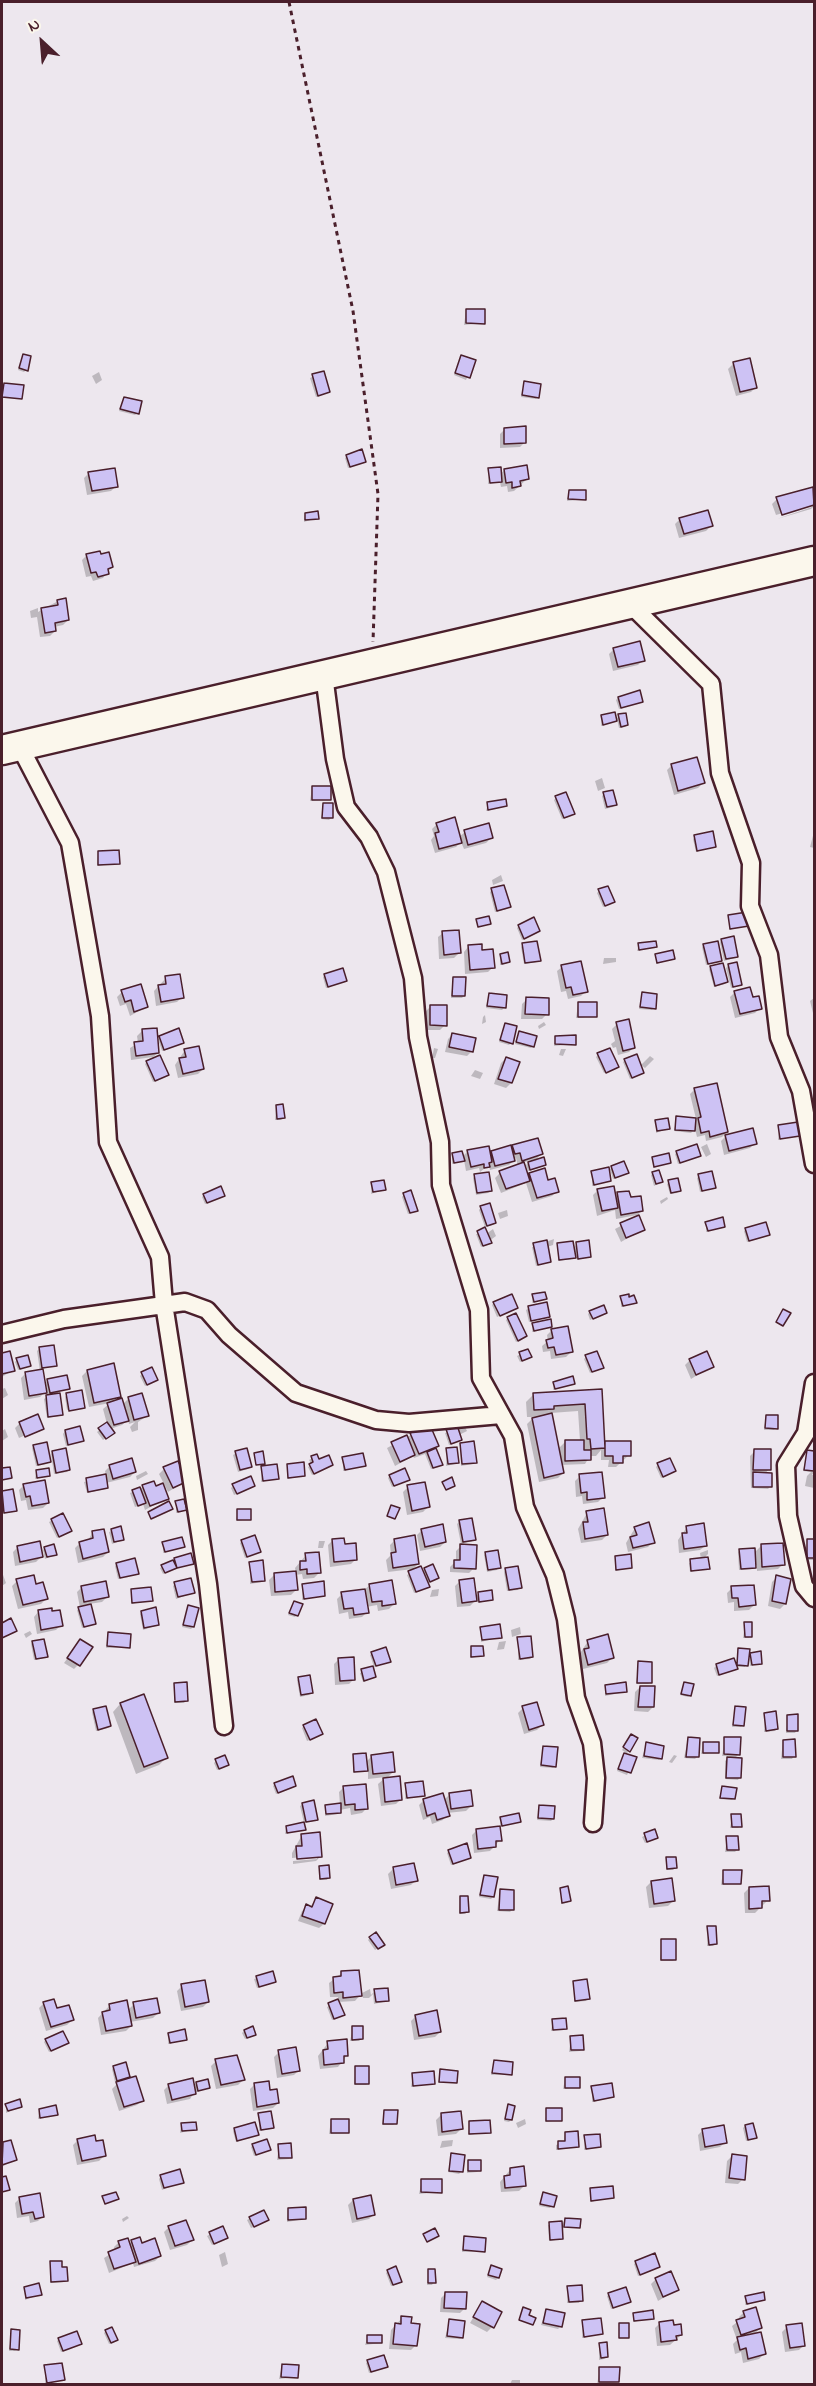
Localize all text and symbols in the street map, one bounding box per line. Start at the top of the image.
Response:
north arrow [12,12,72,72]
text: N [24,13,44,39]

